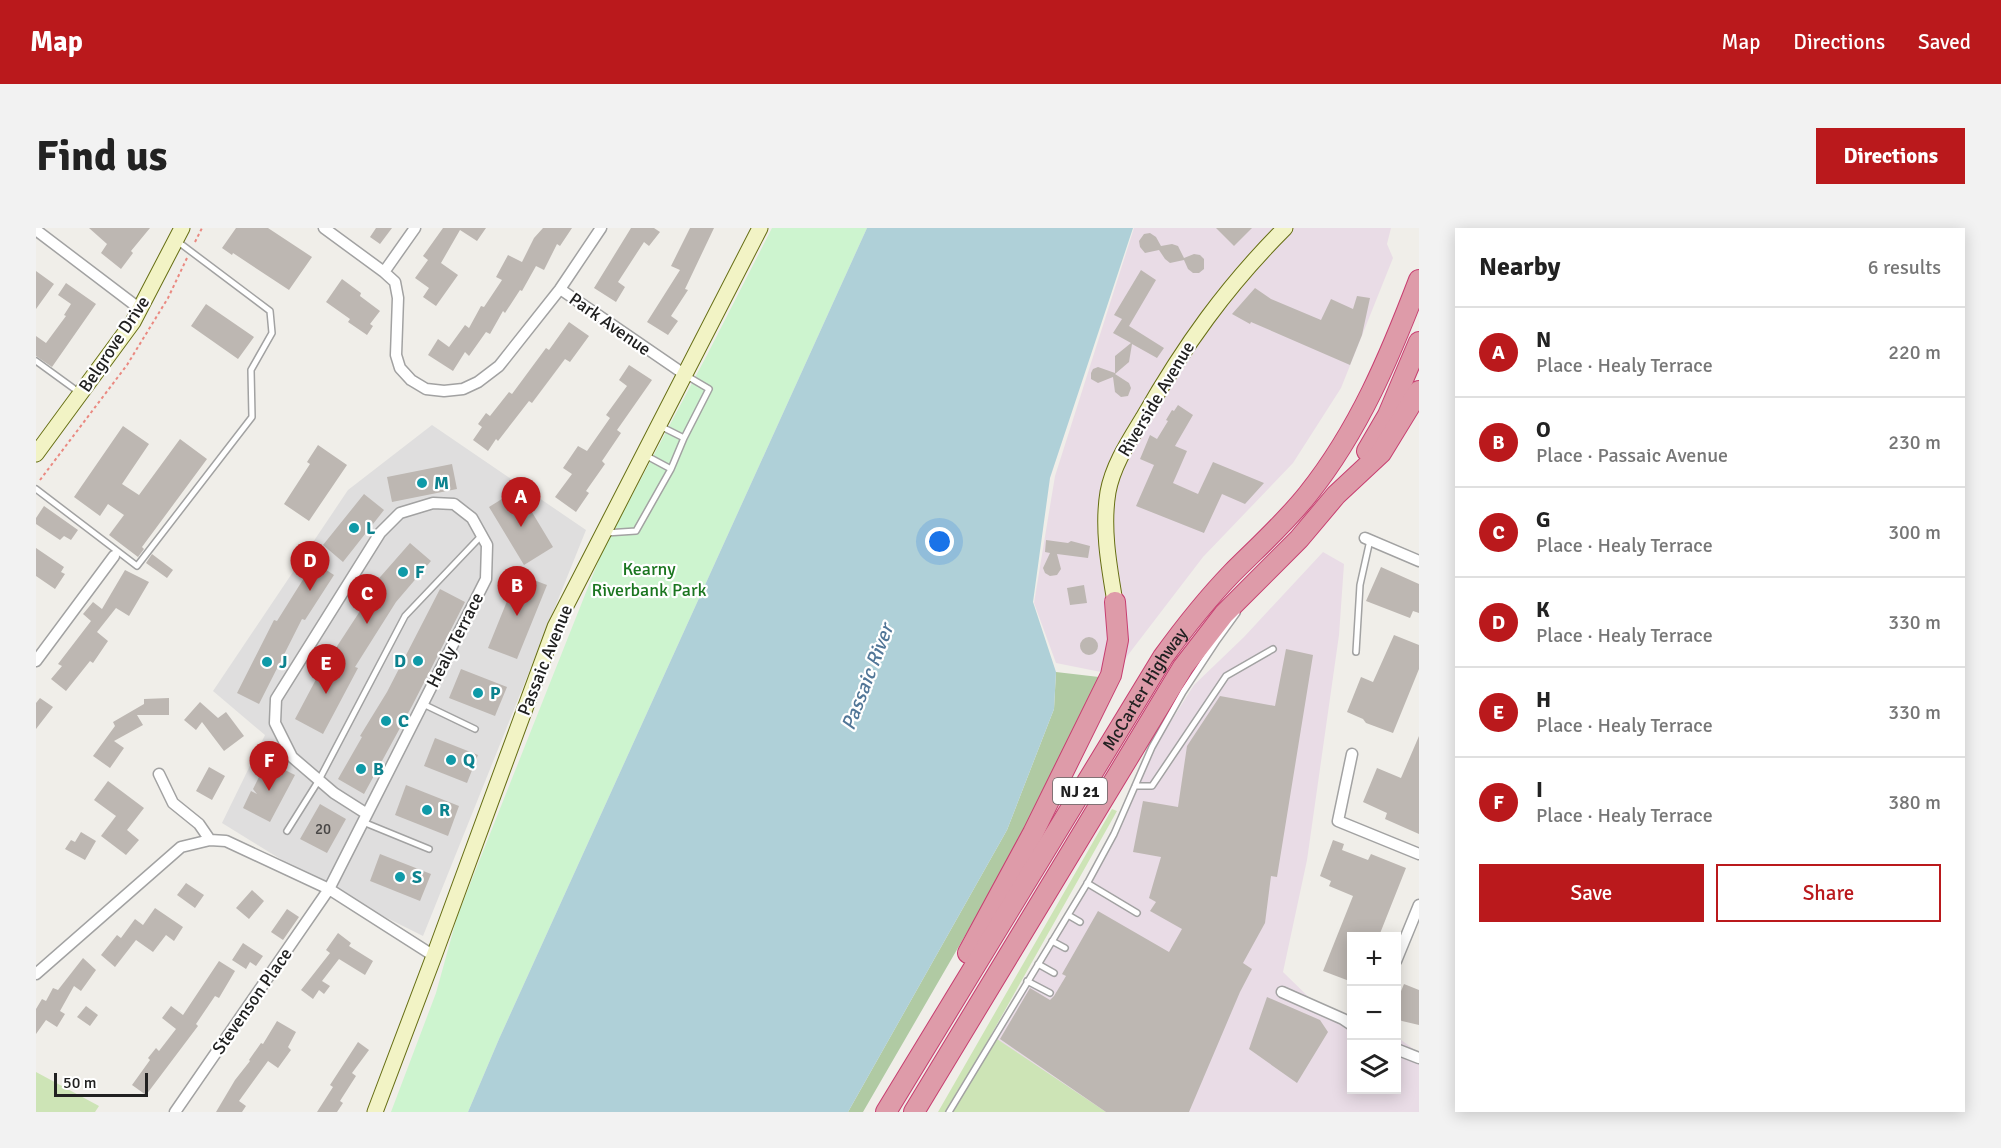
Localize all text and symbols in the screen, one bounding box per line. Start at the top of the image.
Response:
text: Map [30,25,83,59]
text: Map [1722,29,1760,55]
text: Directions [1793,29,1885,55]
text: Saved [1918,29,1971,55]
button: Directions [1816,128,1965,184]
text: Find us [36,131,167,182]
text: Nearby [1479,251,1560,283]
text: 6 results [1868,255,1941,280]
street label: Park Avenue [565,288,655,360]
street label: Belgrove Drive [74,292,154,396]
text: N [1536,326,1551,353]
street label: Riverside Avenue [1113,337,1199,461]
text: A [1492,340,1505,365]
text: 220 m [1888,340,1941,365]
text: Place · Healy Terrace [1536,353,1713,378]
text: O [1536,416,1551,443]
text: B [1492,430,1505,455]
text: 230 m [1888,430,1941,455]
text: Place · Passaic Avenue [1536,443,1728,468]
place label: M [434,472,449,494]
marker: M [415,476,429,490]
pin: A [502,478,540,527]
text: G [1536,506,1550,533]
place label: L [366,517,376,539]
text: C [1492,520,1505,545]
text: 300 m [1888,520,1941,545]
marker: L [347,521,361,535]
your location [925,527,954,556]
text: Place · Healy Terrace [1536,533,1713,558]
pin: D [290,542,330,591]
park label: Kearny Riverbank Park [591,558,707,601]
place label: F [415,561,425,583]
marker: F [396,565,410,579]
pin: B [498,566,536,616]
pin: C [348,574,386,624]
street label: Healy Terrace [422,589,488,691]
text: K [1536,596,1550,623]
street label: Passaic Avenue [513,601,577,719]
text: D [1492,610,1505,635]
text: 330 m [1888,610,1941,635]
water label: Passaic River [836,618,900,734]
street label: McCarter Highway [1098,622,1193,755]
text: Place · Healy Terrace [1536,623,1713,648]
pin: E [306,644,346,694]
place label: D [394,650,406,672]
place label: J [279,651,287,673]
marker: D [411,654,425,668]
marker: J [260,655,274,669]
place label: P [490,682,501,704]
marker: P [471,686,485,700]
text: H [1536,686,1551,713]
text: E [1493,700,1504,725]
text: 330 m [1888,700,1941,725]
place label: C [398,710,409,732]
text: Place · Healy Terrace [1536,713,1713,738]
marker: C [379,714,393,728]
pin: F [250,742,288,791]
place label: Q [463,749,475,771]
marker: Q [444,753,458,767]
place label: B [373,758,384,780]
marker: B [354,762,368,776]
text: I [1536,776,1543,803]
road number: NJ 21 [1053,778,1107,804]
text: F [1493,790,1504,815]
text: 380 m [1888,790,1941,815]
place label: R [439,799,450,821]
marker: R [420,803,434,817]
text: Place · Healy Terrace [1536,803,1713,828]
house number: 20 [315,820,331,838]
button: Save [1479,864,1704,922]
button: Share [1716,864,1941,922]
place label: S [412,866,422,888]
marker: S [393,870,407,884]
map controls [1347,932,1401,1094]
button: + [1347,932,1401,986]
street label: Stevenson Place [207,944,297,1058]
button: − [1347,986,1401,1040]
button: layers [1347,1040,1401,1094]
scale bar [54,1070,148,1098]
text: 50 m [63,1073,97,1093]

